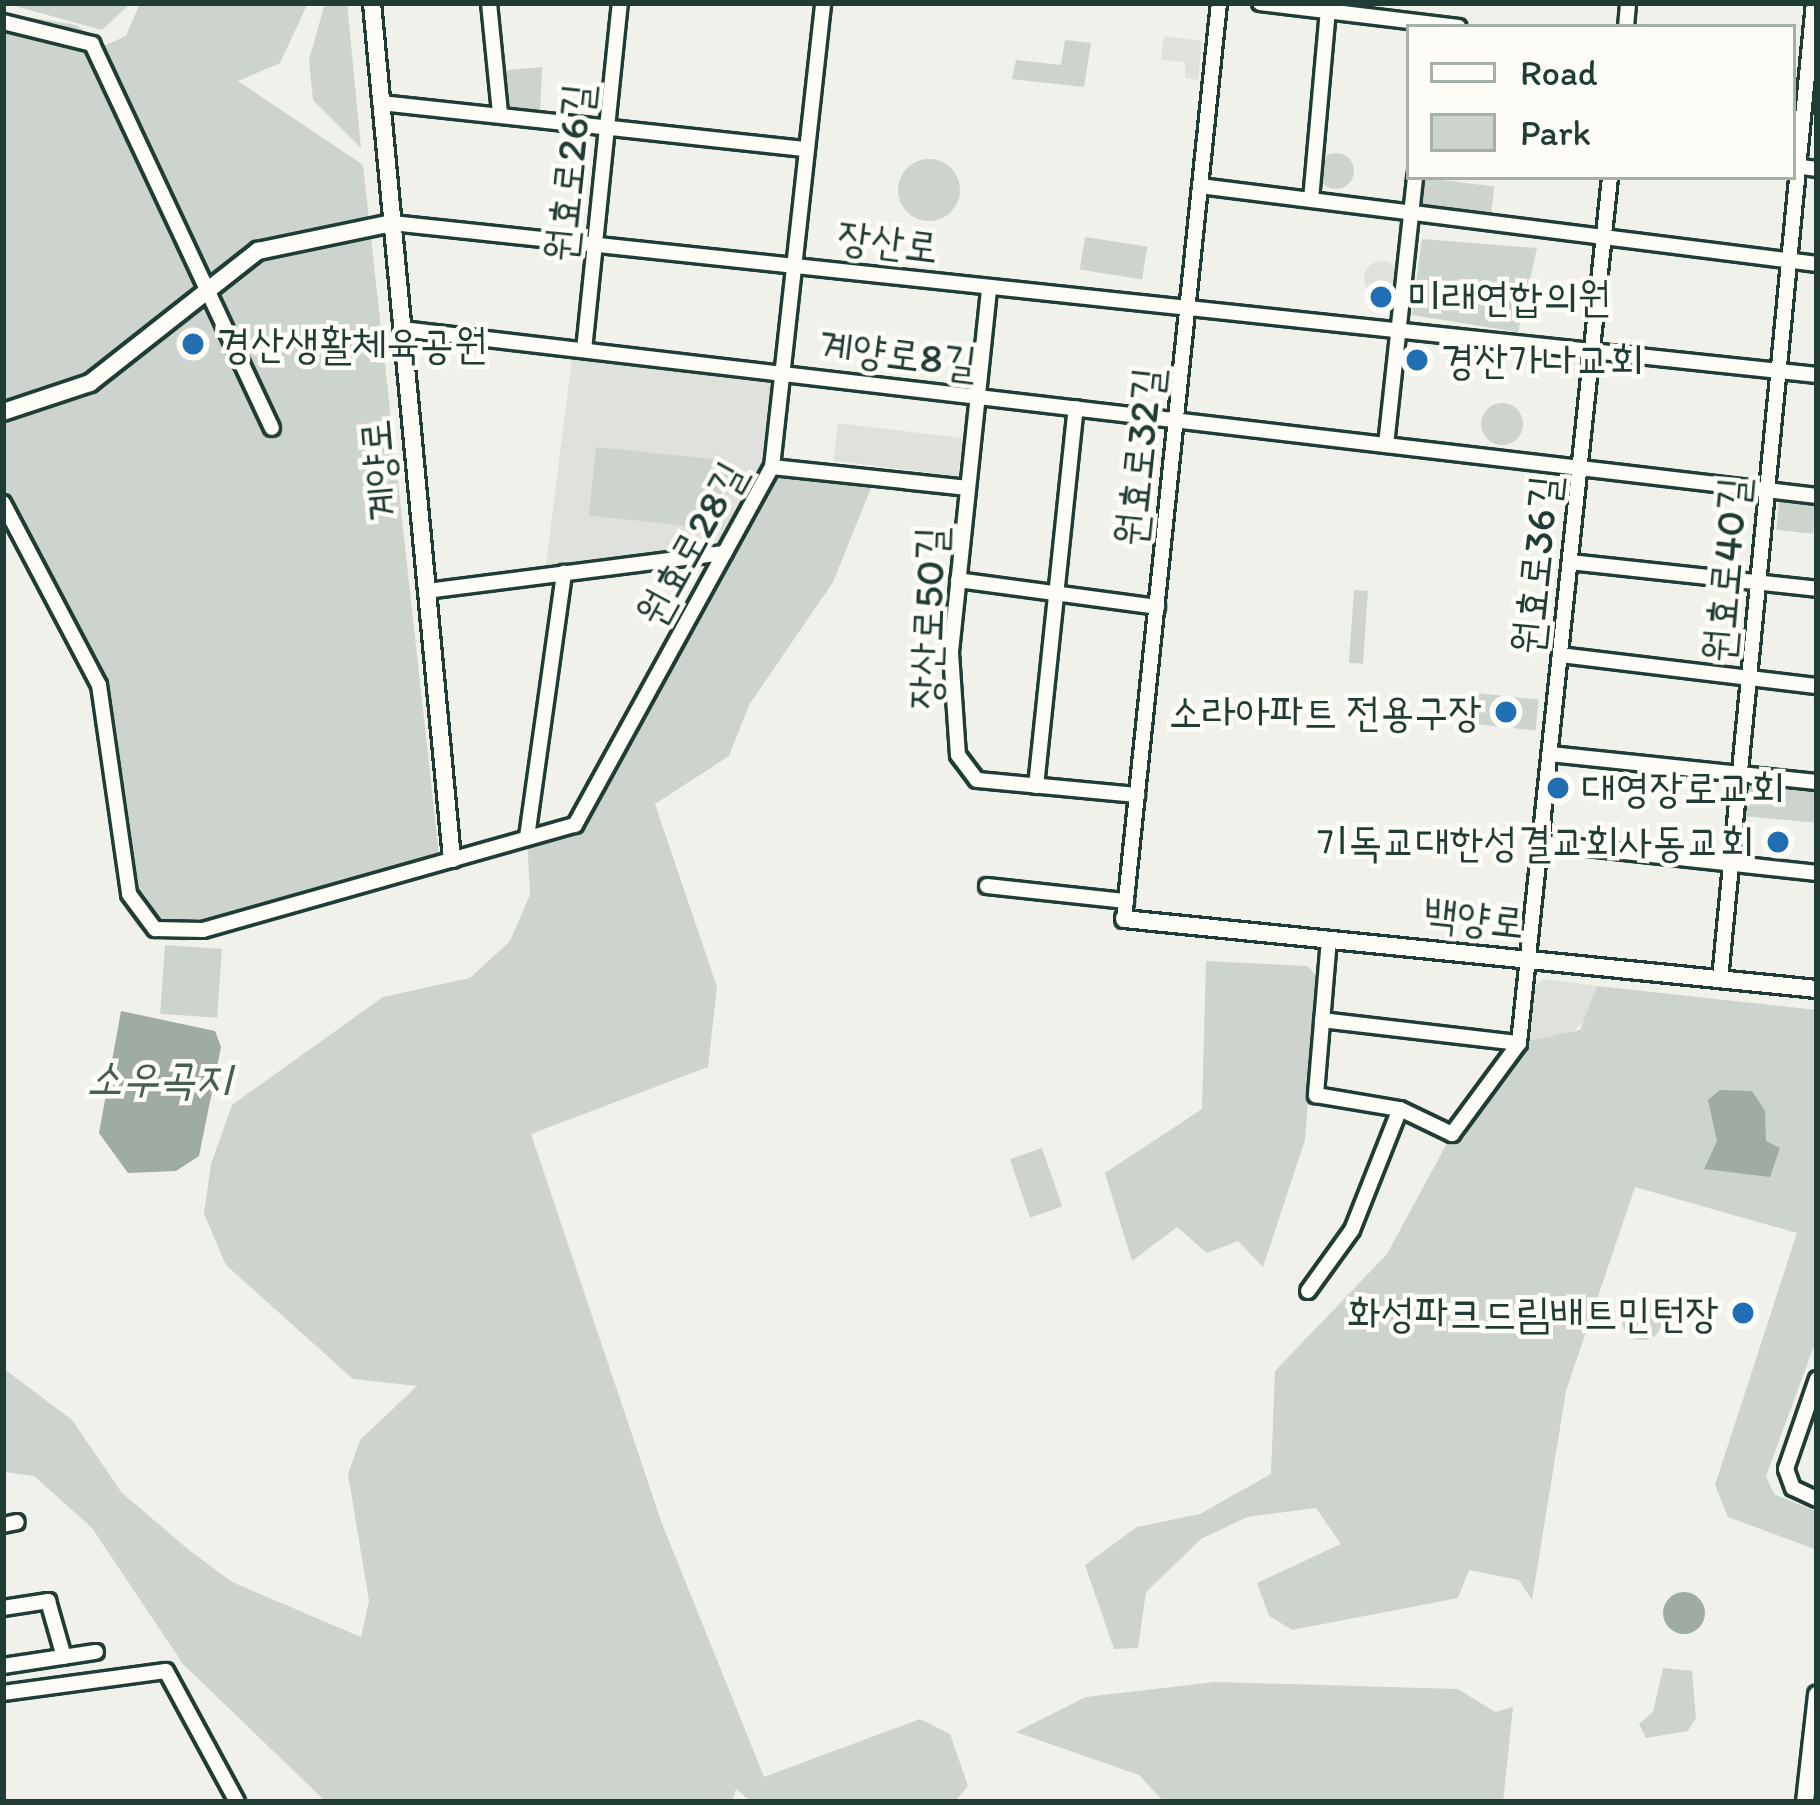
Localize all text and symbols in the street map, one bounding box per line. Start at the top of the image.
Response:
legend [1406,24,1796,180]
text: Road [1520,51,1598,94]
street label: 원효로26길 [535,81,603,265]
text: Park [1520,111,1591,154]
street label: 장산로 [835,211,941,273]
place label: 미래연합의원 [1408,272,1611,322]
marker: 미래연합의원 [1365,281,1397,313]
place label: 경산생활체육공원 [217,319,487,369]
street label: 계양로8길 [816,319,980,389]
marker: 경산생활체육공원 [180,331,206,357]
place label: 경산가나교회 [1441,335,1644,385]
marker: 경산가나교회 [1404,347,1430,373]
street label: 원효로32길 [1105,365,1173,549]
street label: 계양로 [349,417,409,523]
street label: 원효로28길 [625,453,757,635]
street label: 원효로36길 [1502,473,1570,657]
street label: 원효로40길 [1693,475,1759,665]
street label: 장산로50길 [900,526,956,710]
place label: 소라아파트 전용구장 [1168,687,1482,737]
marker: 소라아파트 전용구장 [1493,699,1519,725]
place label: 대영장로교회 [1582,763,1785,813]
marker: 대영장로교회 [1545,775,1571,801]
place label: 기독교대한성결교회사동교회 [1315,817,1754,867]
marker: 기독교대한성결교회사동교회 [1765,829,1791,855]
street label: 백양로 [1421,888,1527,948]
water label: 소우곡지 [87,1051,231,1105]
place label: 화성파크드림배트민턴장 [1347,1288,1719,1338]
marker: 화성파크드림배트민턴장 [1730,1300,1756,1326]

